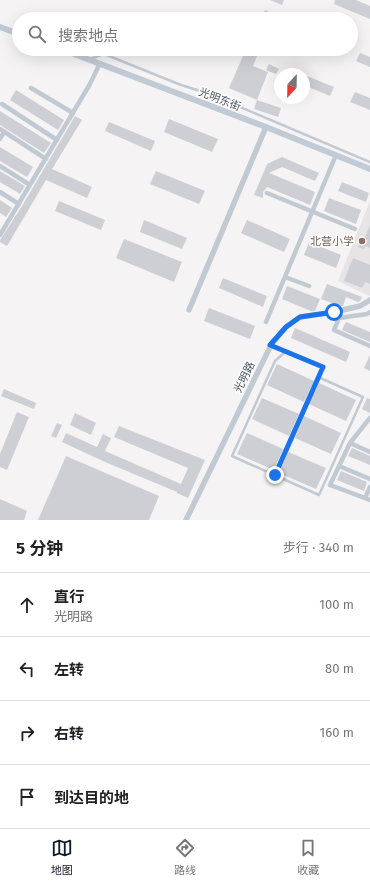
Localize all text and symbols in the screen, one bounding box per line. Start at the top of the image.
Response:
search box [12,12,358,56]
icon: search [26,23,48,45]
text: 搜索地点 [58,27,118,45]
north arrow [274,68,310,104]
street label: 光明东街 [197,86,243,113]
place label: 北营小学 [310,235,354,248]
marker: 北营小学 [357,236,367,246]
route start [325,303,343,321]
street label: 光明路 [231,360,258,395]
route end [266,466,284,484]
text: 5 分钟 [16,538,63,559]
text: 步行 · 340 m [283,540,354,555]
text: 直行 [54,588,84,606]
icon: ahead [16,594,38,616]
text: 100 m [319,597,354,612]
text: 光明路 [54,609,93,624]
icon: left [16,658,38,680]
text: 左转 [54,661,84,679]
text: 80 m [325,661,354,676]
icon: right [16,722,38,744]
text: 右转 [54,725,84,743]
text: 160 m [320,725,354,740]
icon: arrive [16,786,38,808]
text: 到达目的地 [54,789,129,807]
tab: 地图 [51,837,73,877]
tab: 路线 [174,837,196,877]
tab: 收藏 [297,837,319,877]

